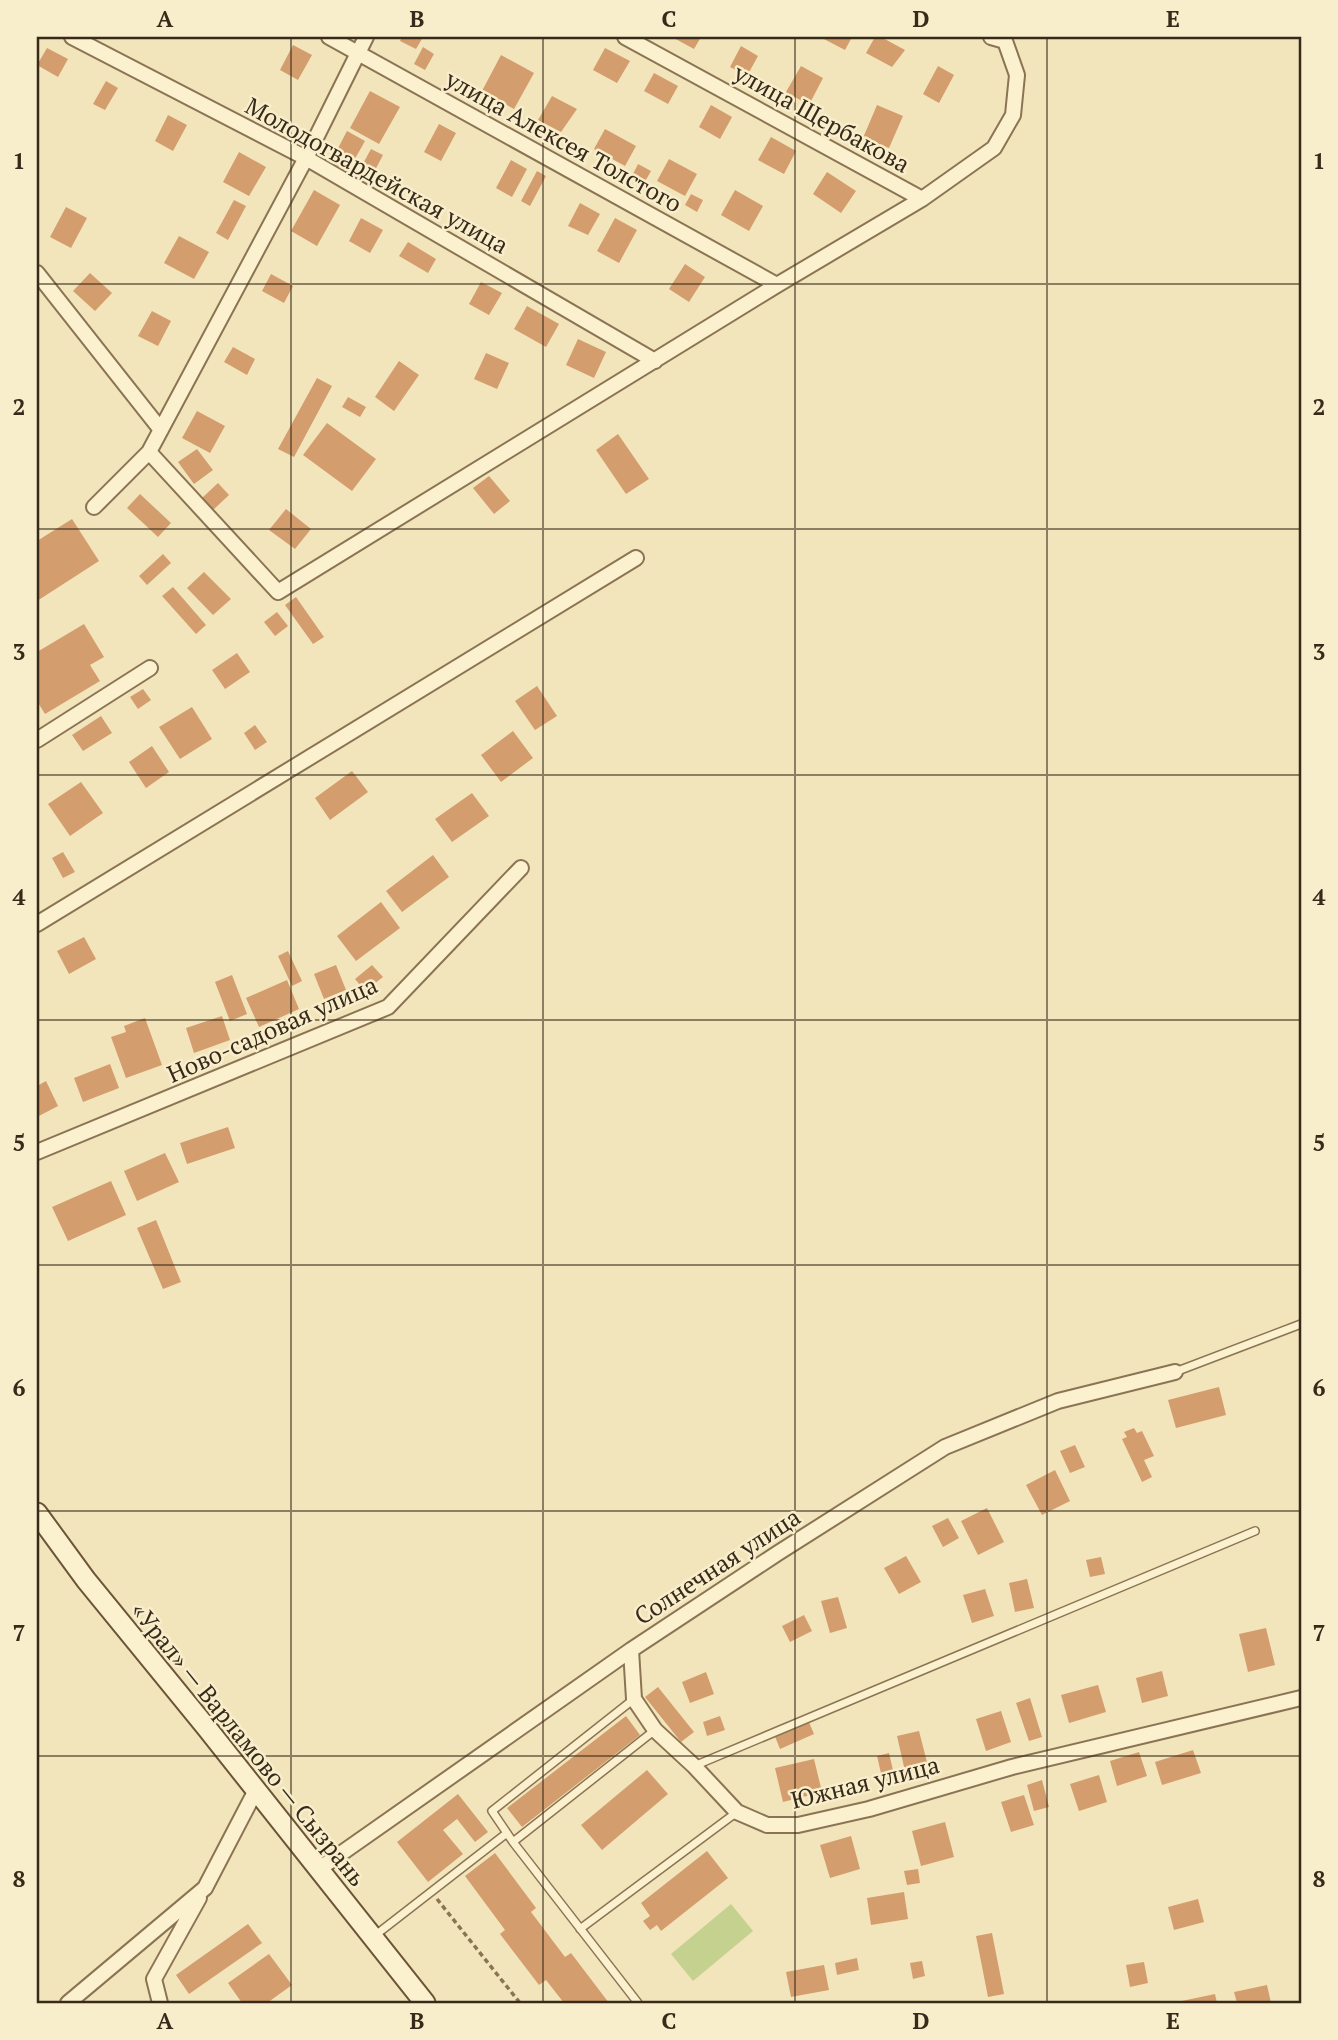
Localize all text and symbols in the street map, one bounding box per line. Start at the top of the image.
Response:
text: A [157,3,174,34]
text: B [410,3,425,34]
text: C [662,3,677,34]
text: D [913,3,930,34]
text: E [1166,3,1180,34]
street label: улица Щербакова [727,56,916,180]
street label: улица Алексея Толстого [439,62,688,219]
street label: Молодогвардейская улица [240,89,514,261]
text: 1 [13,145,26,176]
text: 1 [1313,145,1326,176]
text: 2 [13,391,26,422]
text: 2 [1313,391,1326,422]
text: 3 [13,636,26,667]
text: 3 [1313,636,1326,667]
text: 4 [13,881,26,912]
text: 4 [1313,881,1326,912]
street label: Ново-садовая улица [162,968,382,1090]
text: 5 [13,1127,26,1158]
text: 5 [1313,1127,1326,1158]
text: 6 [13,1372,26,1403]
text: 6 [1313,1372,1326,1403]
street label: Солнечная улица [628,1500,806,1632]
street label: «Урал» — Варламово — Сызрань [124,1595,374,1893]
text: 7 [13,1617,26,1648]
text: 7 [1313,1617,1326,1648]
street label: Южная улица [788,1748,942,1816]
text: 8 [13,1863,26,1894]
text: 8 [1313,1863,1326,1894]
text: A [157,2005,174,2036]
text: B [410,2005,425,2036]
text: C [662,2005,677,2036]
text: D [913,2005,930,2036]
text: E [1166,2005,1180,2036]

